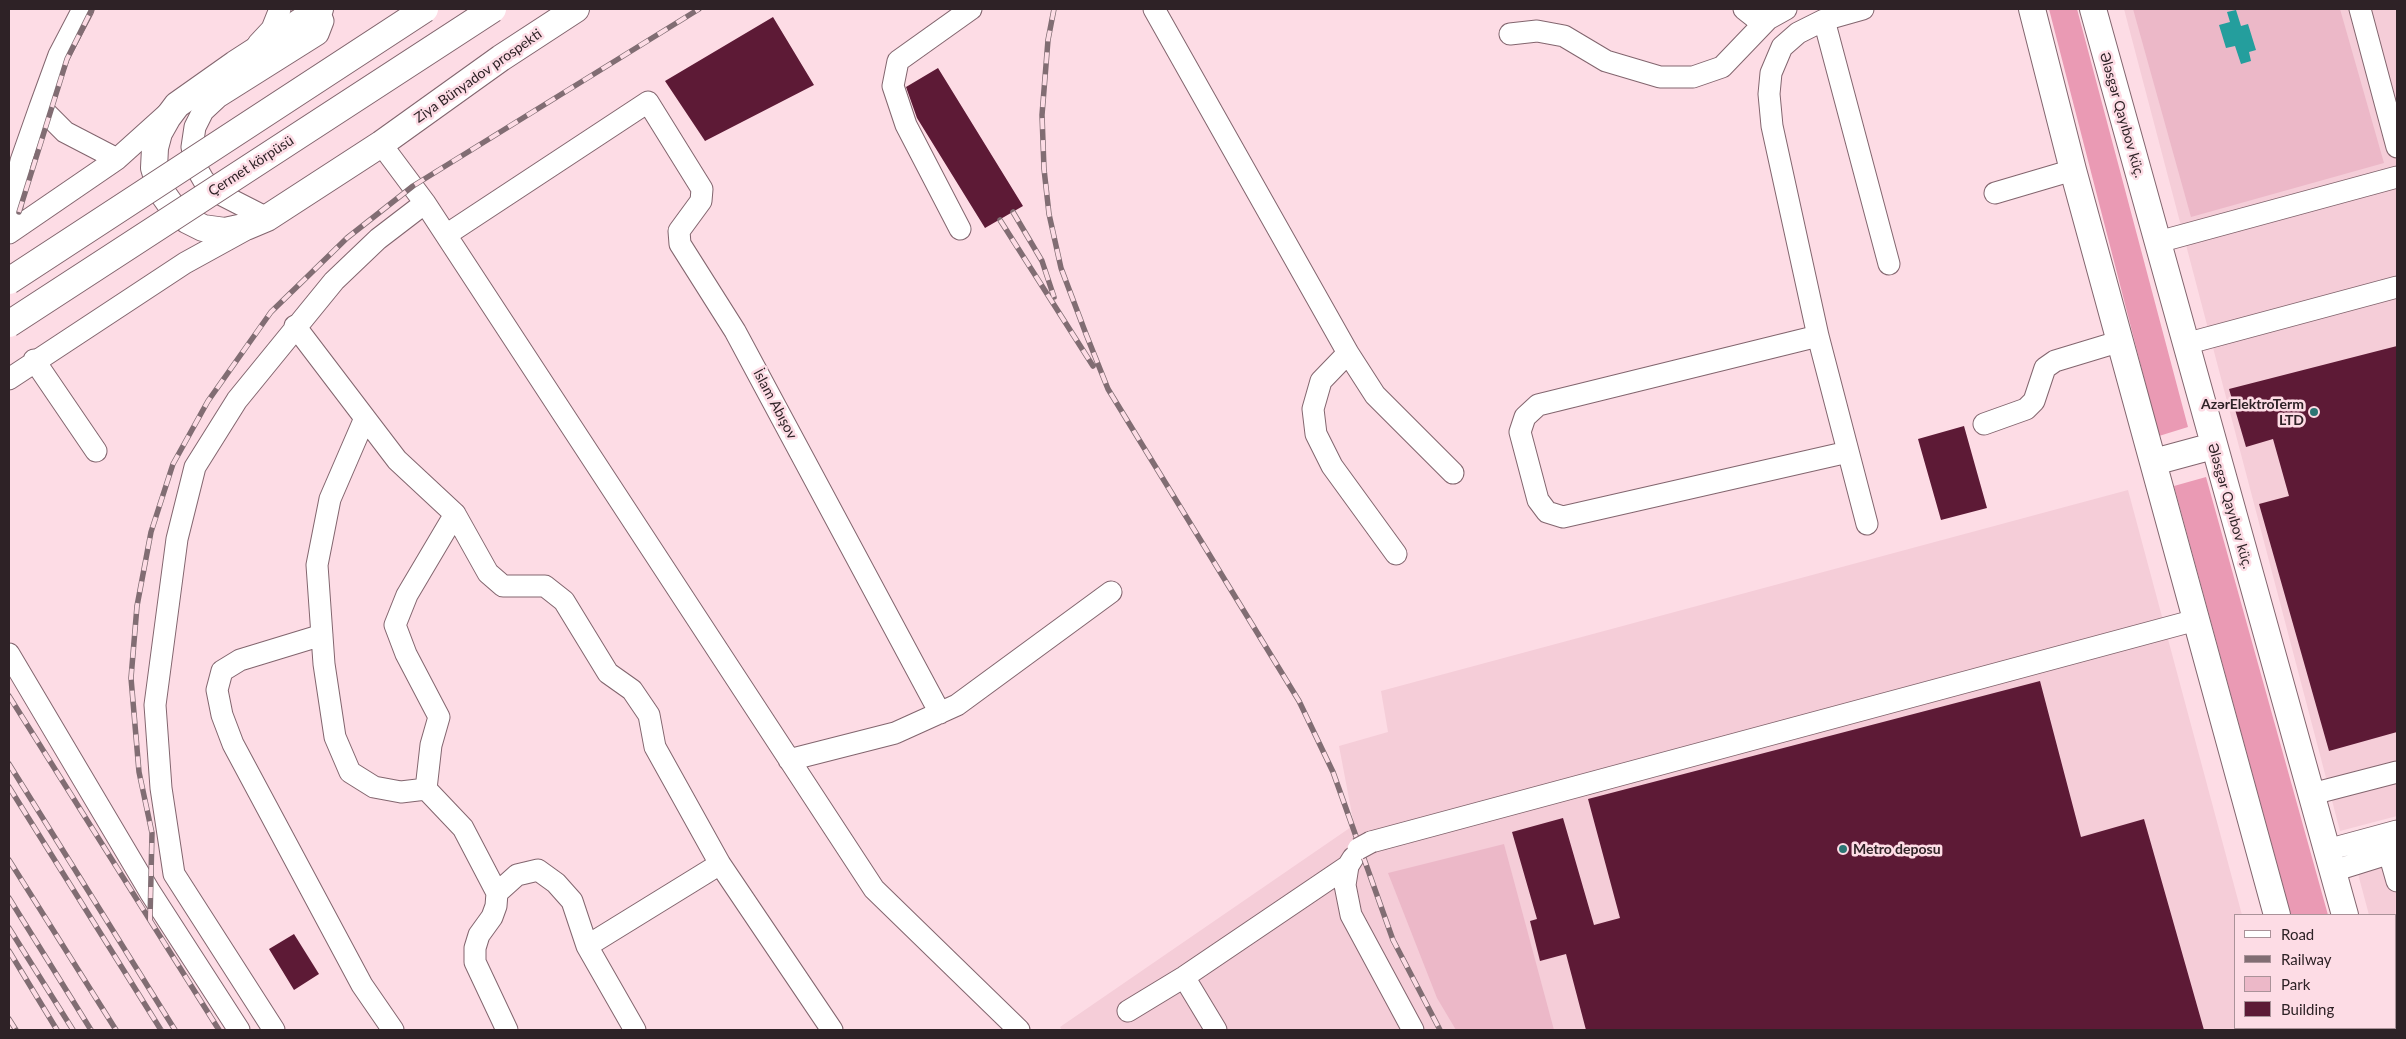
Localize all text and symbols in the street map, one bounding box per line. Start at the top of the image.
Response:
street label: Ziya Bünyadov prospekti [411,26,545,126]
street label: Ələsgər Qayıbov küç. [2096,50,2148,180]
street label: Çermet körpüsü [205,132,297,200]
street label: İslam Abışov [750,366,800,442]
place label: AzərElektroTerm LTD [2201,396,2304,428]
marker: AzərElektroTerm LTD [2308,406,2320,418]
street label: Ələsgər Qayıbov küç. [2204,441,2256,571]
place label: Metro deposu [1853,841,1941,857]
marker: Metro deposu [1837,843,1849,855]
legend [2234,914,2396,1029]
text: Road [2281,925,2314,943]
text: Railway [2281,950,2332,968]
text: Park [2281,975,2310,993]
text: Building [2281,1000,2334,1018]

